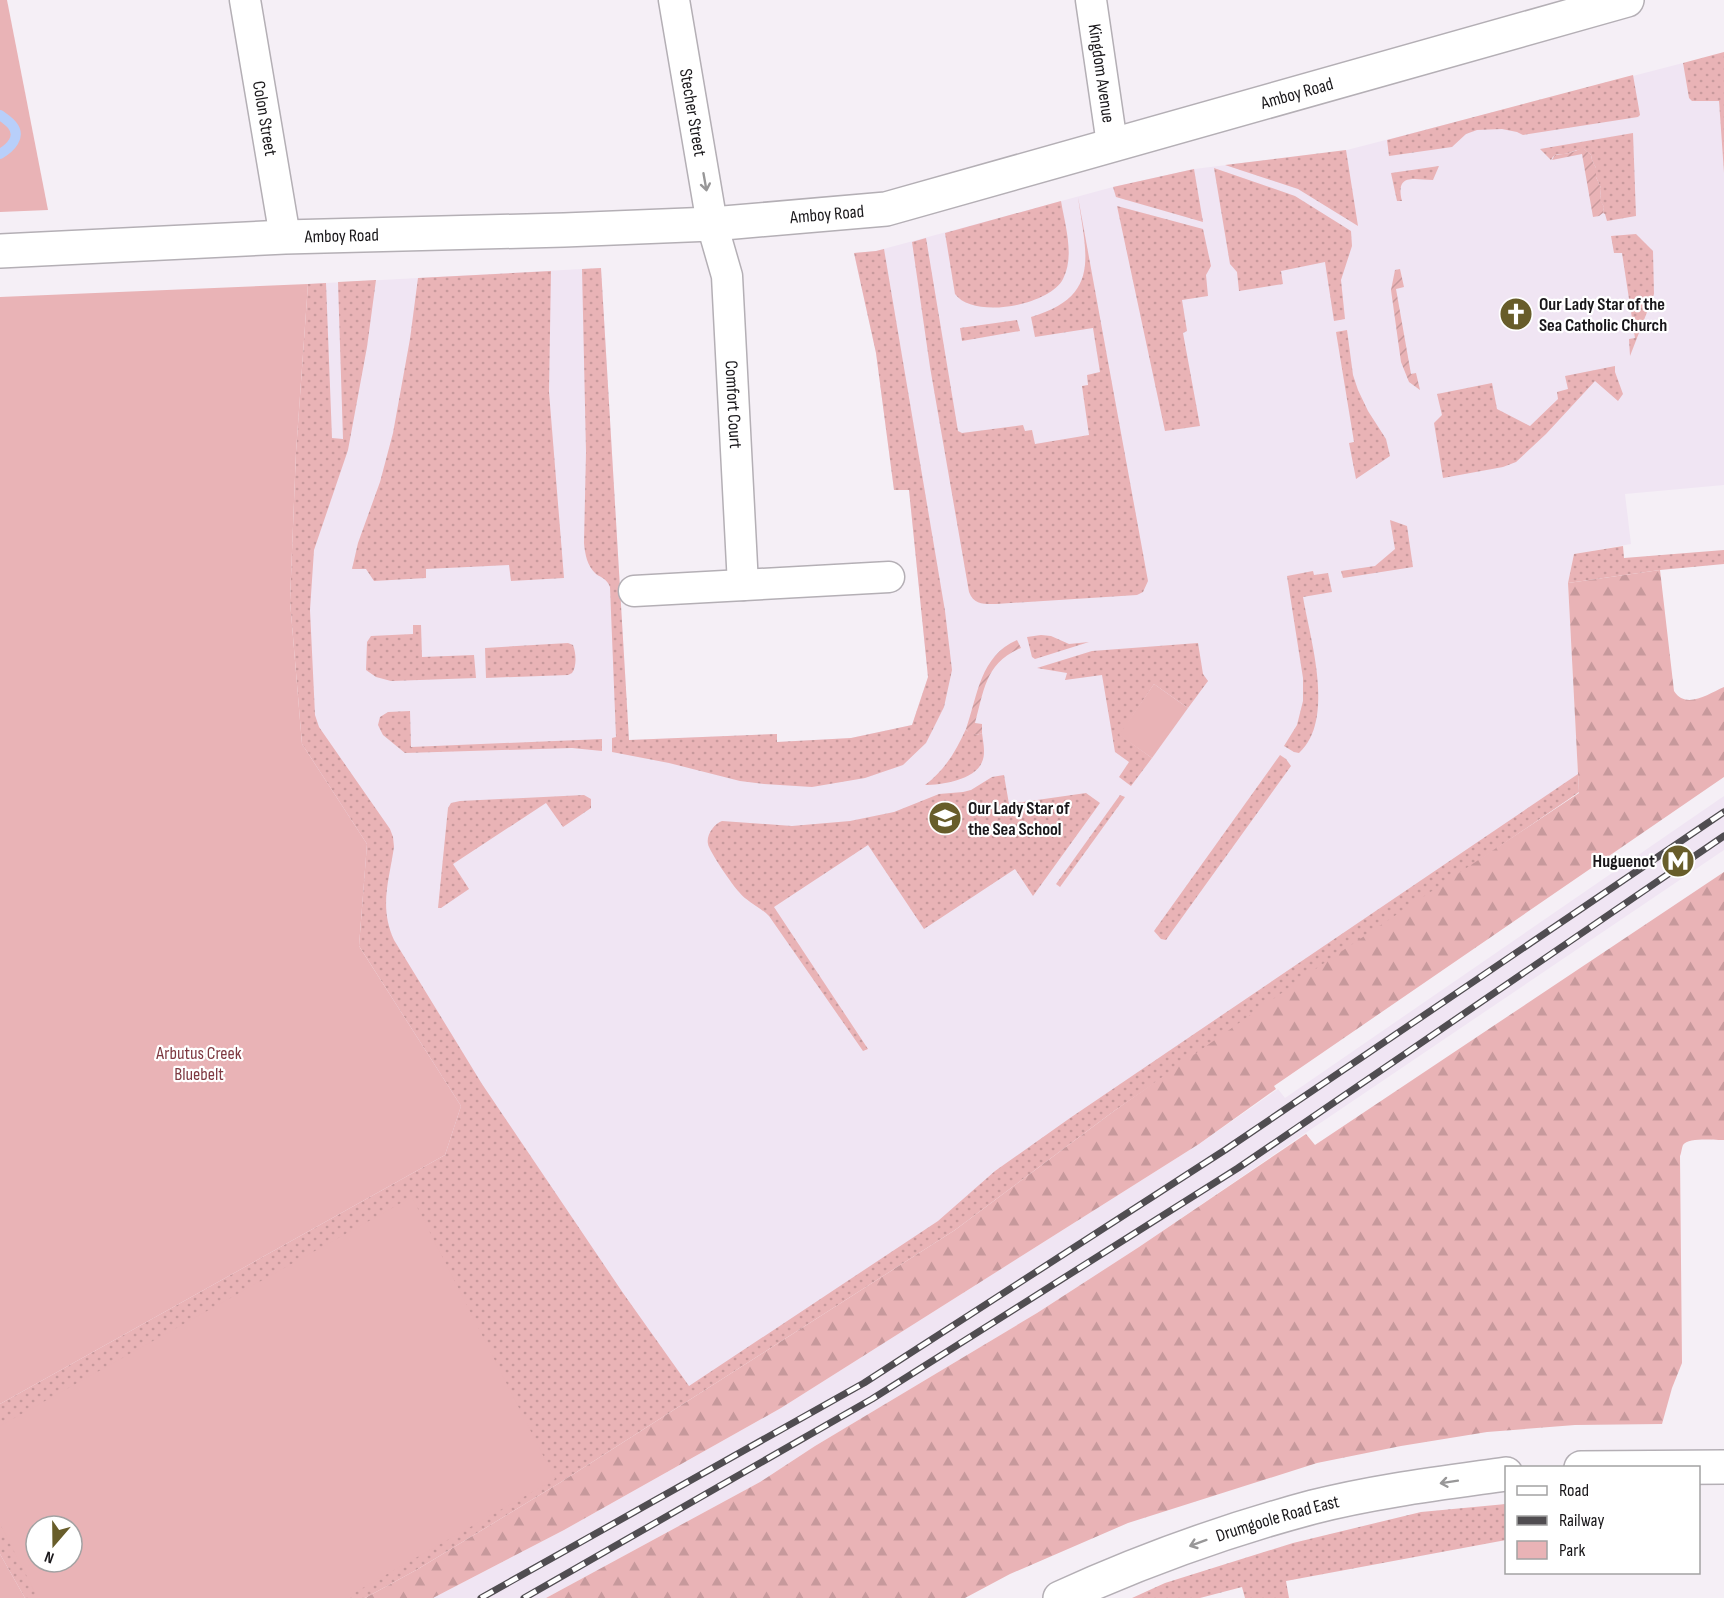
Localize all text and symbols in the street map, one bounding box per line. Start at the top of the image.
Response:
street label: Kingdom Avenue [1084,22,1119,124]
street label: Stecher Street [675,67,710,158]
street label: Amboy Road [1257,73,1335,114]
street label: Colon Street [248,79,281,158]
one-way arrow [700,172,711,191]
street label: Amboy Road [788,201,865,228]
street label: Amboy Road [303,225,379,248]
place label: Our Lady Star of the Sea Catholic Church [1539,294,1667,336]
church icon: Our Lady Star of the Sea Catholic Church [1498,296,1534,332]
street label: Comfort Court [720,360,746,450]
place label: Our Lady Star of the Sea School [968,798,1070,840]
school or university icon: Our Lady Star of the Sea School [927,800,963,836]
metro station icon: Huguenot [1660,843,1696,879]
place label: Huguenot [1593,851,1655,872]
park label: Arbutus Creek Bluebelt [155,1043,242,1085]
legend [1505,1466,1700,1574]
one-way arrow [1439,1477,1459,1488]
text: Road [1559,1480,1589,1501]
street label: Drumgoole Road East [1213,1491,1342,1547]
text: Railway [1559,1510,1604,1531]
north arrow [24,1514,84,1574]
one-way arrow [1189,1539,1208,1550]
text: Park [1559,1540,1585,1561]
text: N [42,1546,57,1567]

